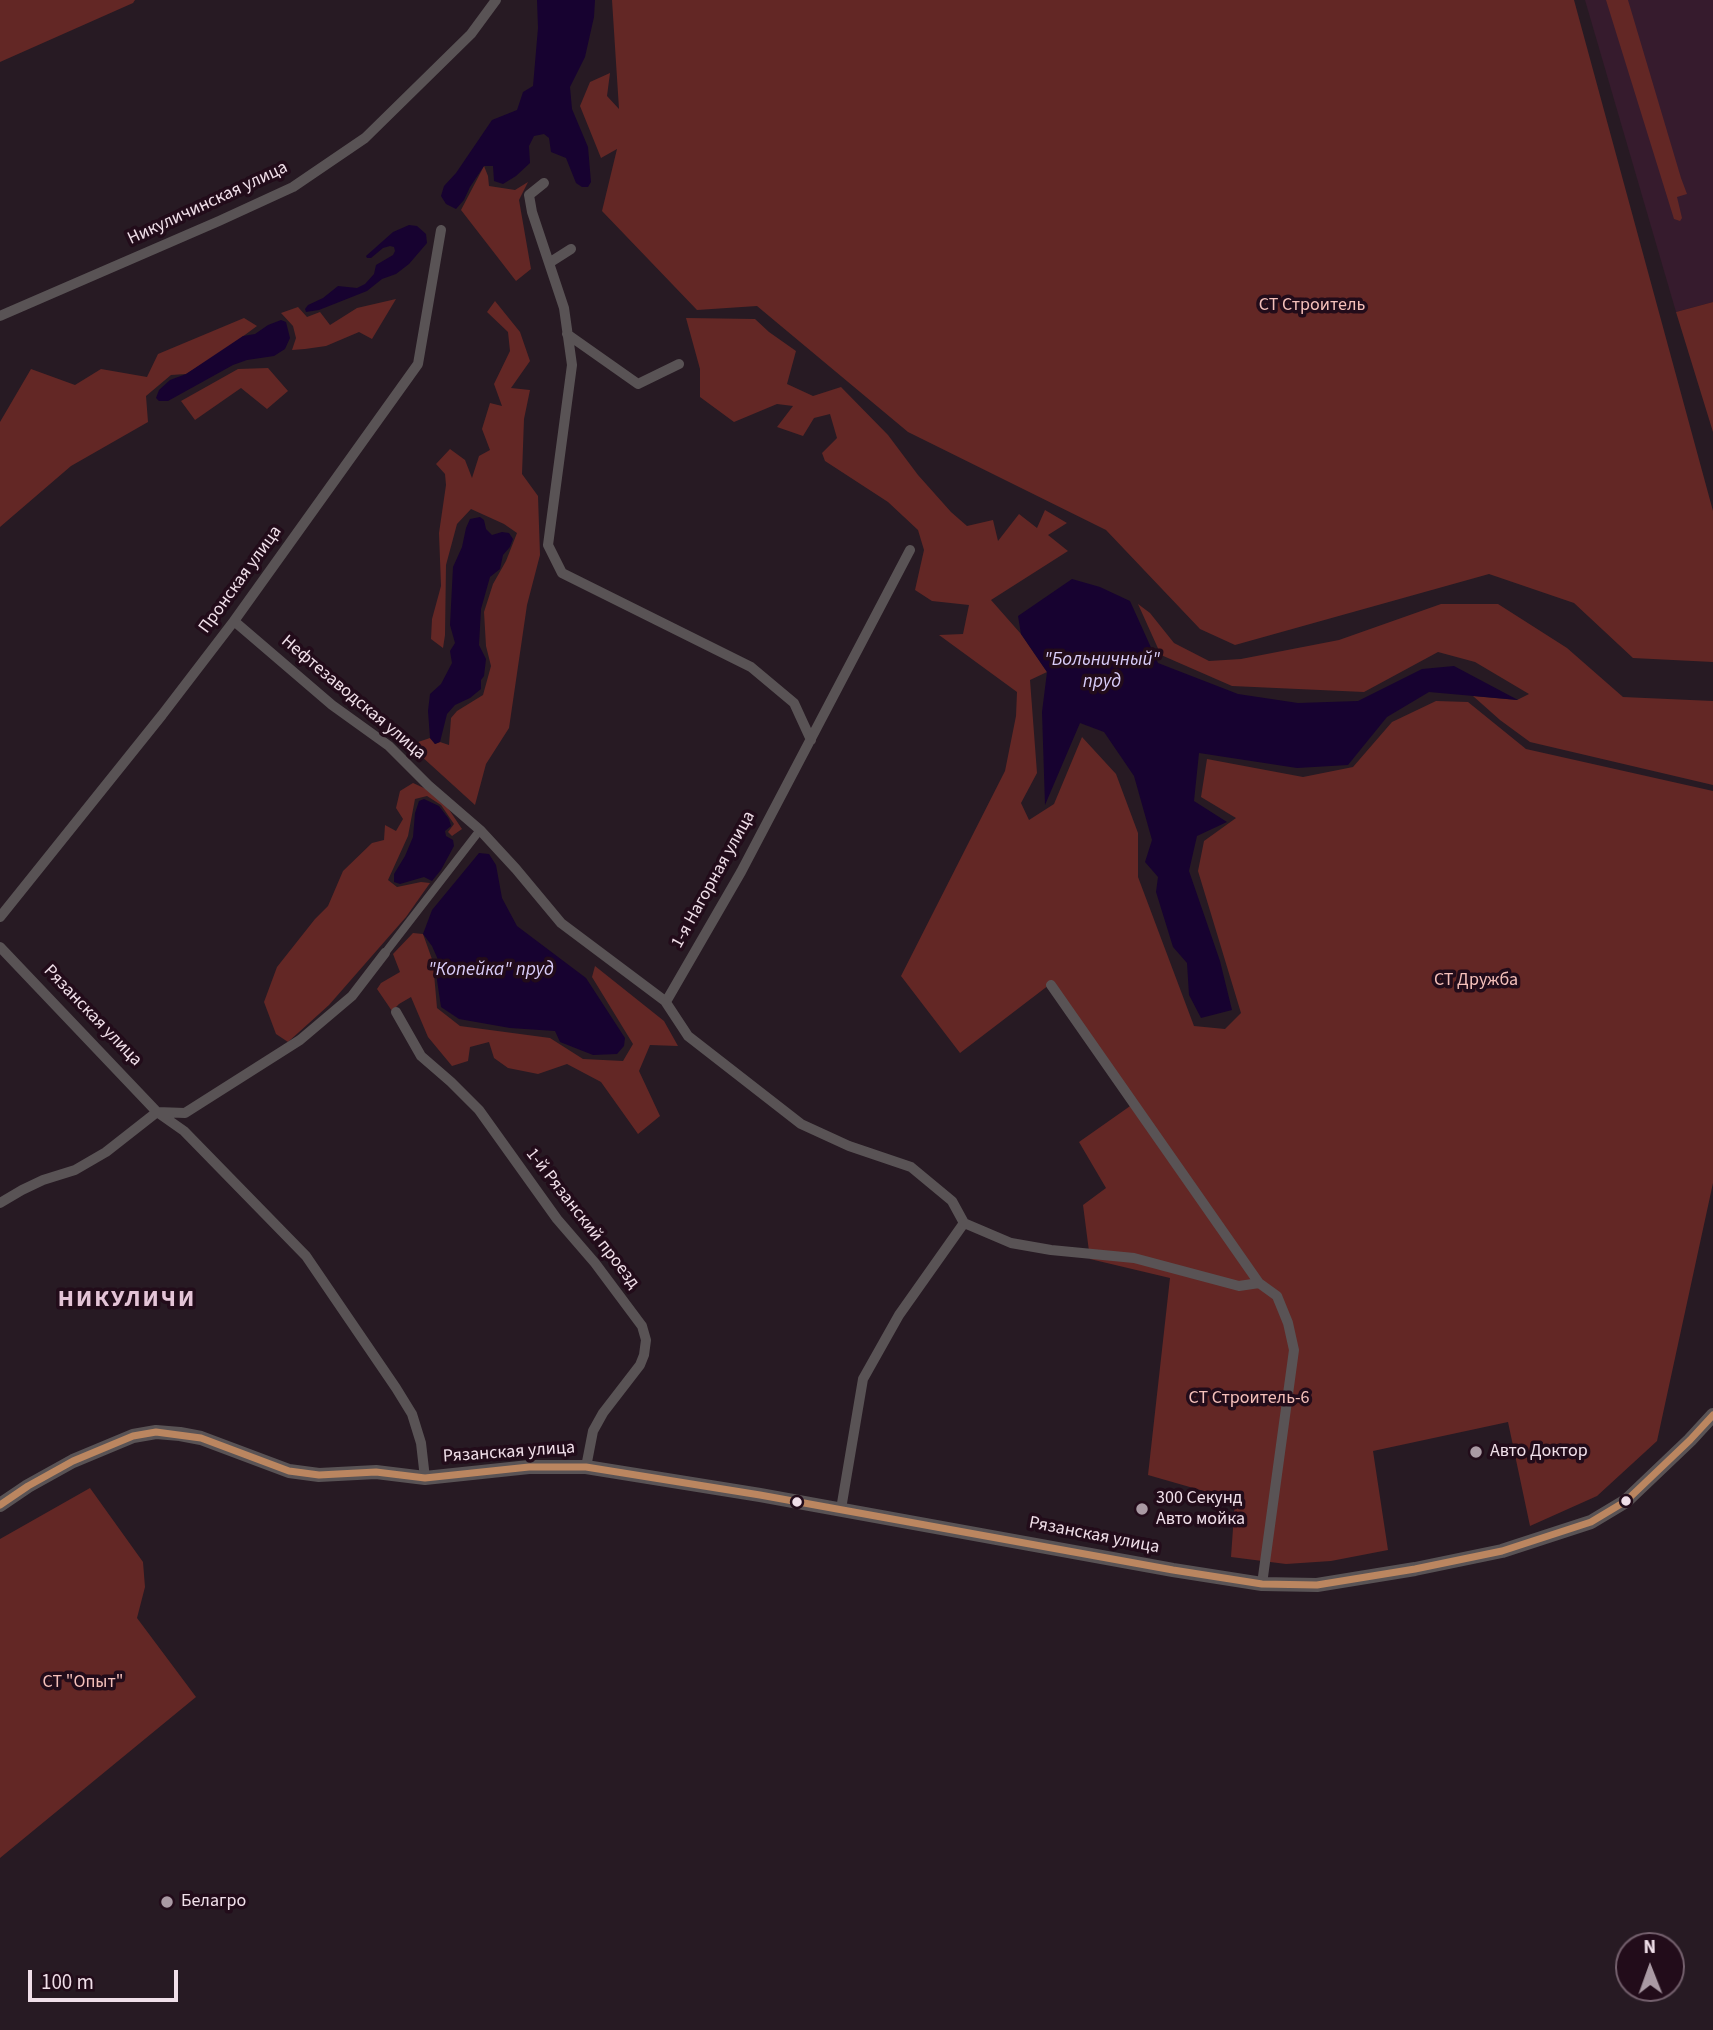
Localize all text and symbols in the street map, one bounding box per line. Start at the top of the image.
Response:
street label: Никуличинская улица [125,157,291,251]
park label: СТ Строитель [1259,295,1365,317]
street label: Пронская улица [195,522,287,638]
street label: Нефтезаводская улица [276,631,430,765]
water label: "Больничный" пруд [1044,650,1160,694]
street label: 1-я Нагорная улица [667,808,761,952]
water label: "Копейка" пруд [428,960,554,982]
street label: Рязанская улица [38,961,146,1071]
park label: СТ Дружба [1434,970,1518,992]
street label: 1-й Рязанский проезд [520,1144,644,1294]
district label: НИКУЛИЧИ [59,1287,195,1315]
park label: СТ Строитель-6 [1188,1388,1310,1410]
street label: Рязанская улица [442,1438,576,1468]
place label: Авто Доктор [1490,1441,1588,1463]
marker: Авто Доктор [1468,1444,1484,1460]
place label: 300 Секунд Авто мойка [1156,1488,1245,1530]
unlabelled marker [1619,1494,1633,1508]
unlabelled marker [790,1495,804,1509]
marker: 300 Секунд Авто мойка [1134,1501,1150,1517]
street label: Рязанская улица [1027,1513,1161,1559]
park label: СТ "Опыт" [43,1672,123,1694]
place label: Белагро [181,1891,246,1913]
marker: Белагро [159,1894,175,1910]
north arrow [1615,1932,1685,2002]
text: N [1643,1934,1656,1961]
scale bar [32,1956,182,2000]
text: 100 m [41,1967,94,1997]

